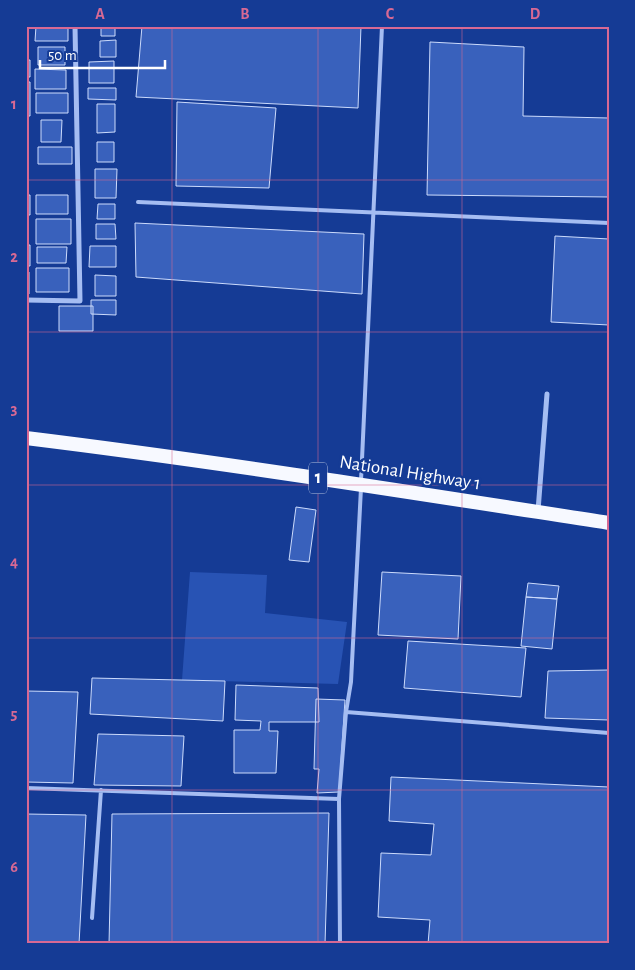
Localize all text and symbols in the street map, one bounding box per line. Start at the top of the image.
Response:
text: A [95,6,105,22]
text: B [240,6,250,22]
text: C [386,6,395,22]
text: D [530,6,541,22]
scale bar [40,38,165,70]
text: 50 m [48,48,77,63]
text: 1 [11,96,17,112]
text: 2 [10,249,18,265]
text: 3 [11,401,18,417]
street label: National Highway 1 [338,452,482,494]
road number: 1 [309,462,327,493]
text: 4 [10,554,18,570]
text: 5 [11,706,18,722]
text: 6 [10,859,18,875]

